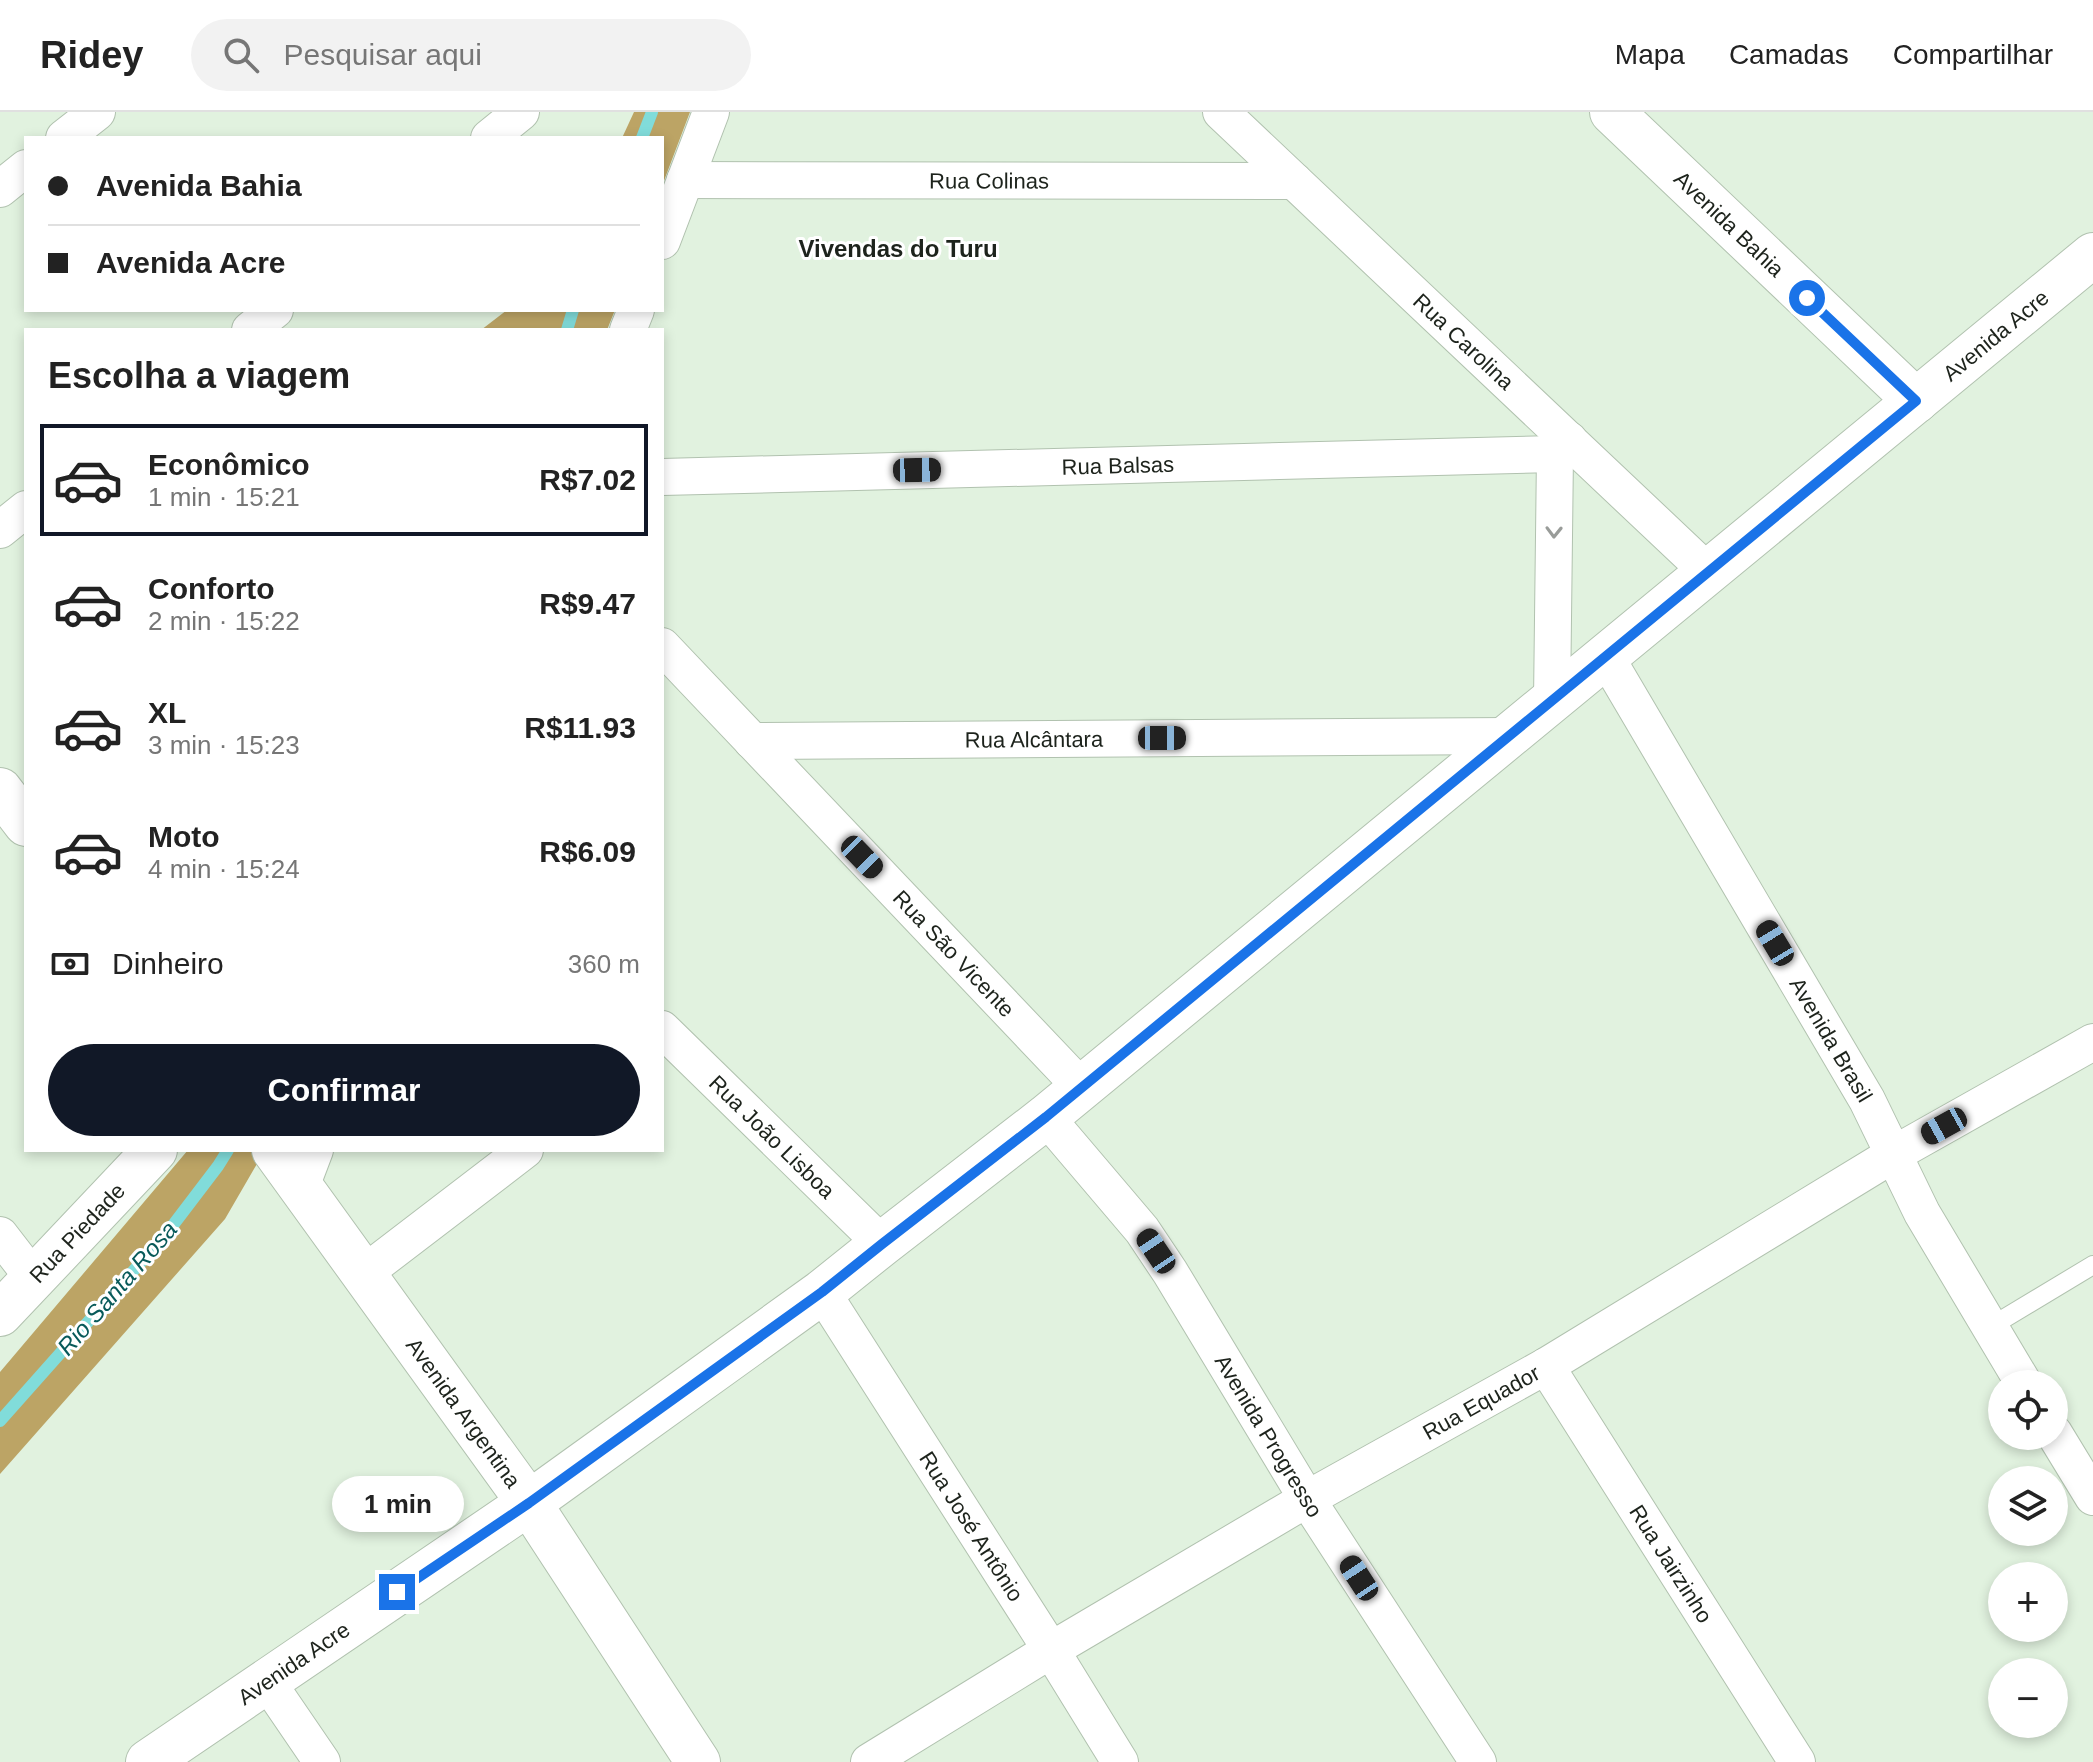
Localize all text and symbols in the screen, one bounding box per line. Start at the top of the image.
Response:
search box [191,19,751,91]
icon: search [219,33,263,77]
text: Ridey [40,34,143,76]
text: Pesquisar aqui [283,38,482,71]
text: Mapa [1615,39,1685,70]
text: Camadas [1729,39,1849,70]
text: Compartilhar [1893,39,2053,70]
street label: Avenida Bahia [1669,166,1790,282]
street label: Rua Colinas [929,168,1049,193]
text: Avenida Bahia [96,169,302,202]
district label: Vivendas do Turu [798,235,998,262]
text: Avenida Acre [96,246,286,279]
route start [1789,280,1825,316]
street label: Avenida Acre [1938,284,2053,386]
street label: Rua Carolina [1409,288,1520,395]
text: Escolha a viagem [48,355,350,396]
icon: car [52,444,124,516]
text: Econômico [148,448,310,481]
street label: Rua Balsas [1061,451,1174,479]
car [893,458,941,482]
text: R$7.02 [539,463,636,496]
text: 1 min · 15:21 [148,482,300,512]
one-way arrow [1545,526,1563,539]
icon: car [52,568,124,640]
text: Conforto [148,572,275,605]
text: R$9.47 [539,587,636,620]
text: 2 min · 15:22 [148,606,300,636]
icon: car [52,692,124,764]
text: XL [148,696,186,729]
text: R$11.93 [524,711,636,744]
street label: Rua Alcântara [965,726,1104,752]
car [1138,726,1186,750]
text: 3 min · 15:23 [148,730,300,760]
icon: car [52,816,124,888]
text: Moto [148,820,220,853]
car [837,831,887,883]
text: R$6.09 [539,835,636,868]
text: 4 min · 15:24 [148,854,300,884]
street label: Rua São Vicente [888,885,1020,1022]
car [1752,916,1798,970]
icon: cash [48,942,92,986]
text: Dinheiro [112,947,224,980]
text: 360 m [568,949,640,979]
street label: Avenida Brasil [1785,973,1878,1106]
button: Confirmar [48,1044,640,1136]
street label: Rua João Lisboa [704,1070,841,1204]
car [1917,1104,1971,1148]
street label: Rua Piedade [24,1178,130,1287]
water label: Rio Santa Rosa [52,1216,182,1360]
car [1133,1224,1179,1278]
street label: Avenida Argentina [401,1333,527,1493]
street label: Avenida Progresso [1210,1350,1328,1522]
street label: Rua Equador [1418,1360,1544,1445]
map controls [1988,1370,2068,1738]
button: locate [1988,1370,2068,1450]
street label: Rua José Antônio [915,1447,1029,1606]
button: layers [1988,1466,2068,1546]
callout: 1 min [331,1476,463,1532]
text: 1 min [364,1489,432,1519]
street label: Rua Jairzinho [1625,1500,1718,1627]
car [1336,1551,1382,1605]
button: + [1988,1562,2068,1642]
route end [379,1574,415,1610]
street label: Avenida Acre [233,1616,354,1710]
button: − [1988,1658,2068,1738]

